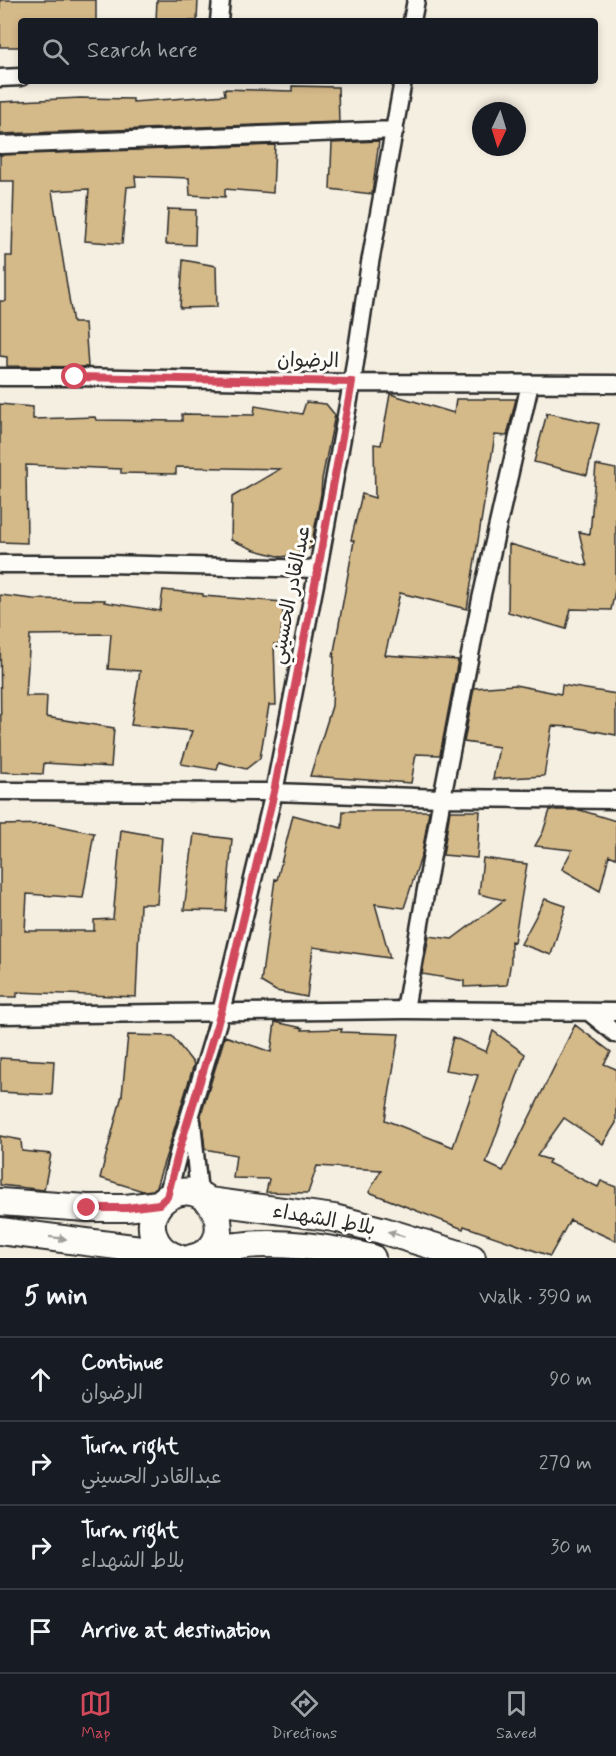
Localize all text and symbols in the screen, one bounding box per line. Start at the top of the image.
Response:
search box [18,18,598,84]
icon: search [39,35,72,68]
text: Search here [87,37,198,65]
north arrow [472,102,526,156]
street label: الرضوان [277,347,339,375]
route start [61,363,87,389]
street label: عبدالقادر الحسيني [264,523,321,667]
route end [73,1194,99,1220]
street label: بلاط الشهداء [271,1198,377,1242]
one-way arrow [387,1229,405,1238]
one-way arrow [49,1233,68,1242]
text: 5 min [24,1280,88,1314]
text: Walk · 390 m [479,1284,592,1311]
text: Continue [81,1349,163,1377]
icon: ahead [24,1363,57,1396]
text: 90 m [549,1366,592,1393]
text: الرضوان [81,1380,143,1407]
text: Turn right [81,1433,179,1461]
icon: right [24,1447,57,1480]
text: 270 m [539,1450,592,1477]
text: عبدالقادر الحسيني [81,1464,221,1491]
text: Turn right [81,1517,179,1545]
icon: right [24,1531,57,1564]
text: 30 m [550,1534,592,1561]
text: بلاط الشهداء [81,1548,185,1575]
icon: arrive [24,1615,57,1648]
text: Arrive at destination [81,1617,271,1645]
tab: Map [79,1687,112,1744]
tab: Directions [271,1687,337,1744]
tab: Saved [496,1687,537,1744]

